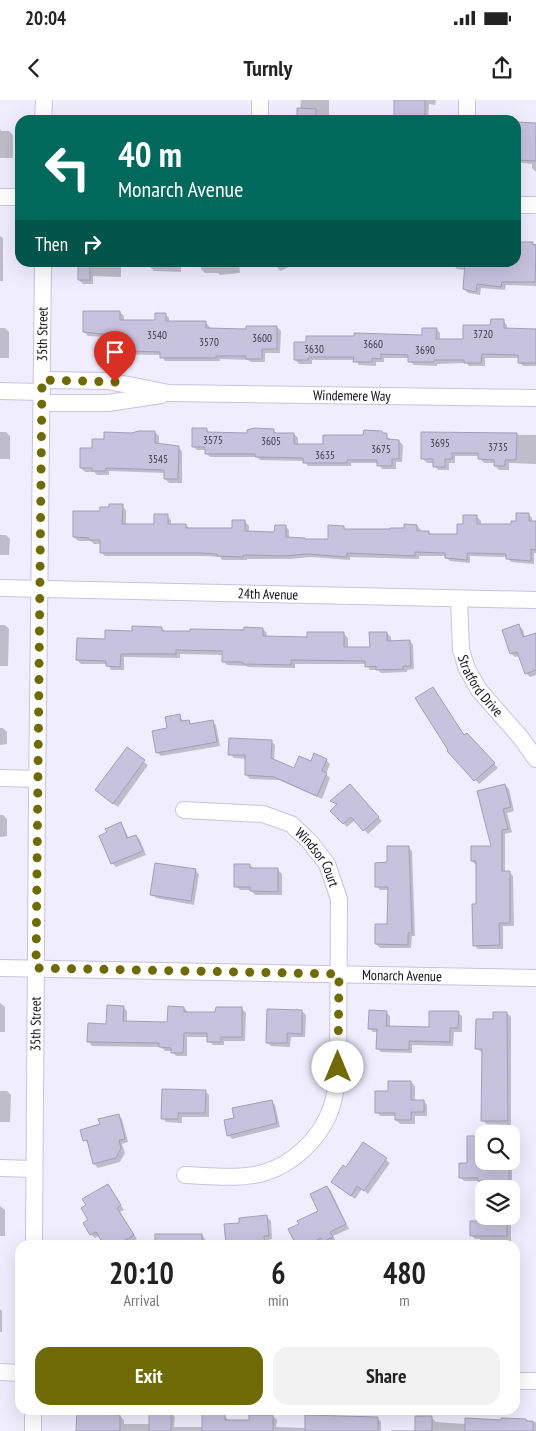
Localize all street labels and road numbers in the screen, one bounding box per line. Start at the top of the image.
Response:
street label: 35th Street [33,306,51,361]
street label: Windemere Way [313,386,391,405]
street label: 24th Avenue [237,584,299,604]
street label: Stratford Drive [454,652,507,720]
street label: Windsor Court [291,824,343,889]
street label: Monarch Avenue [362,966,442,985]
street label: 35th Street [26,996,45,1051]

